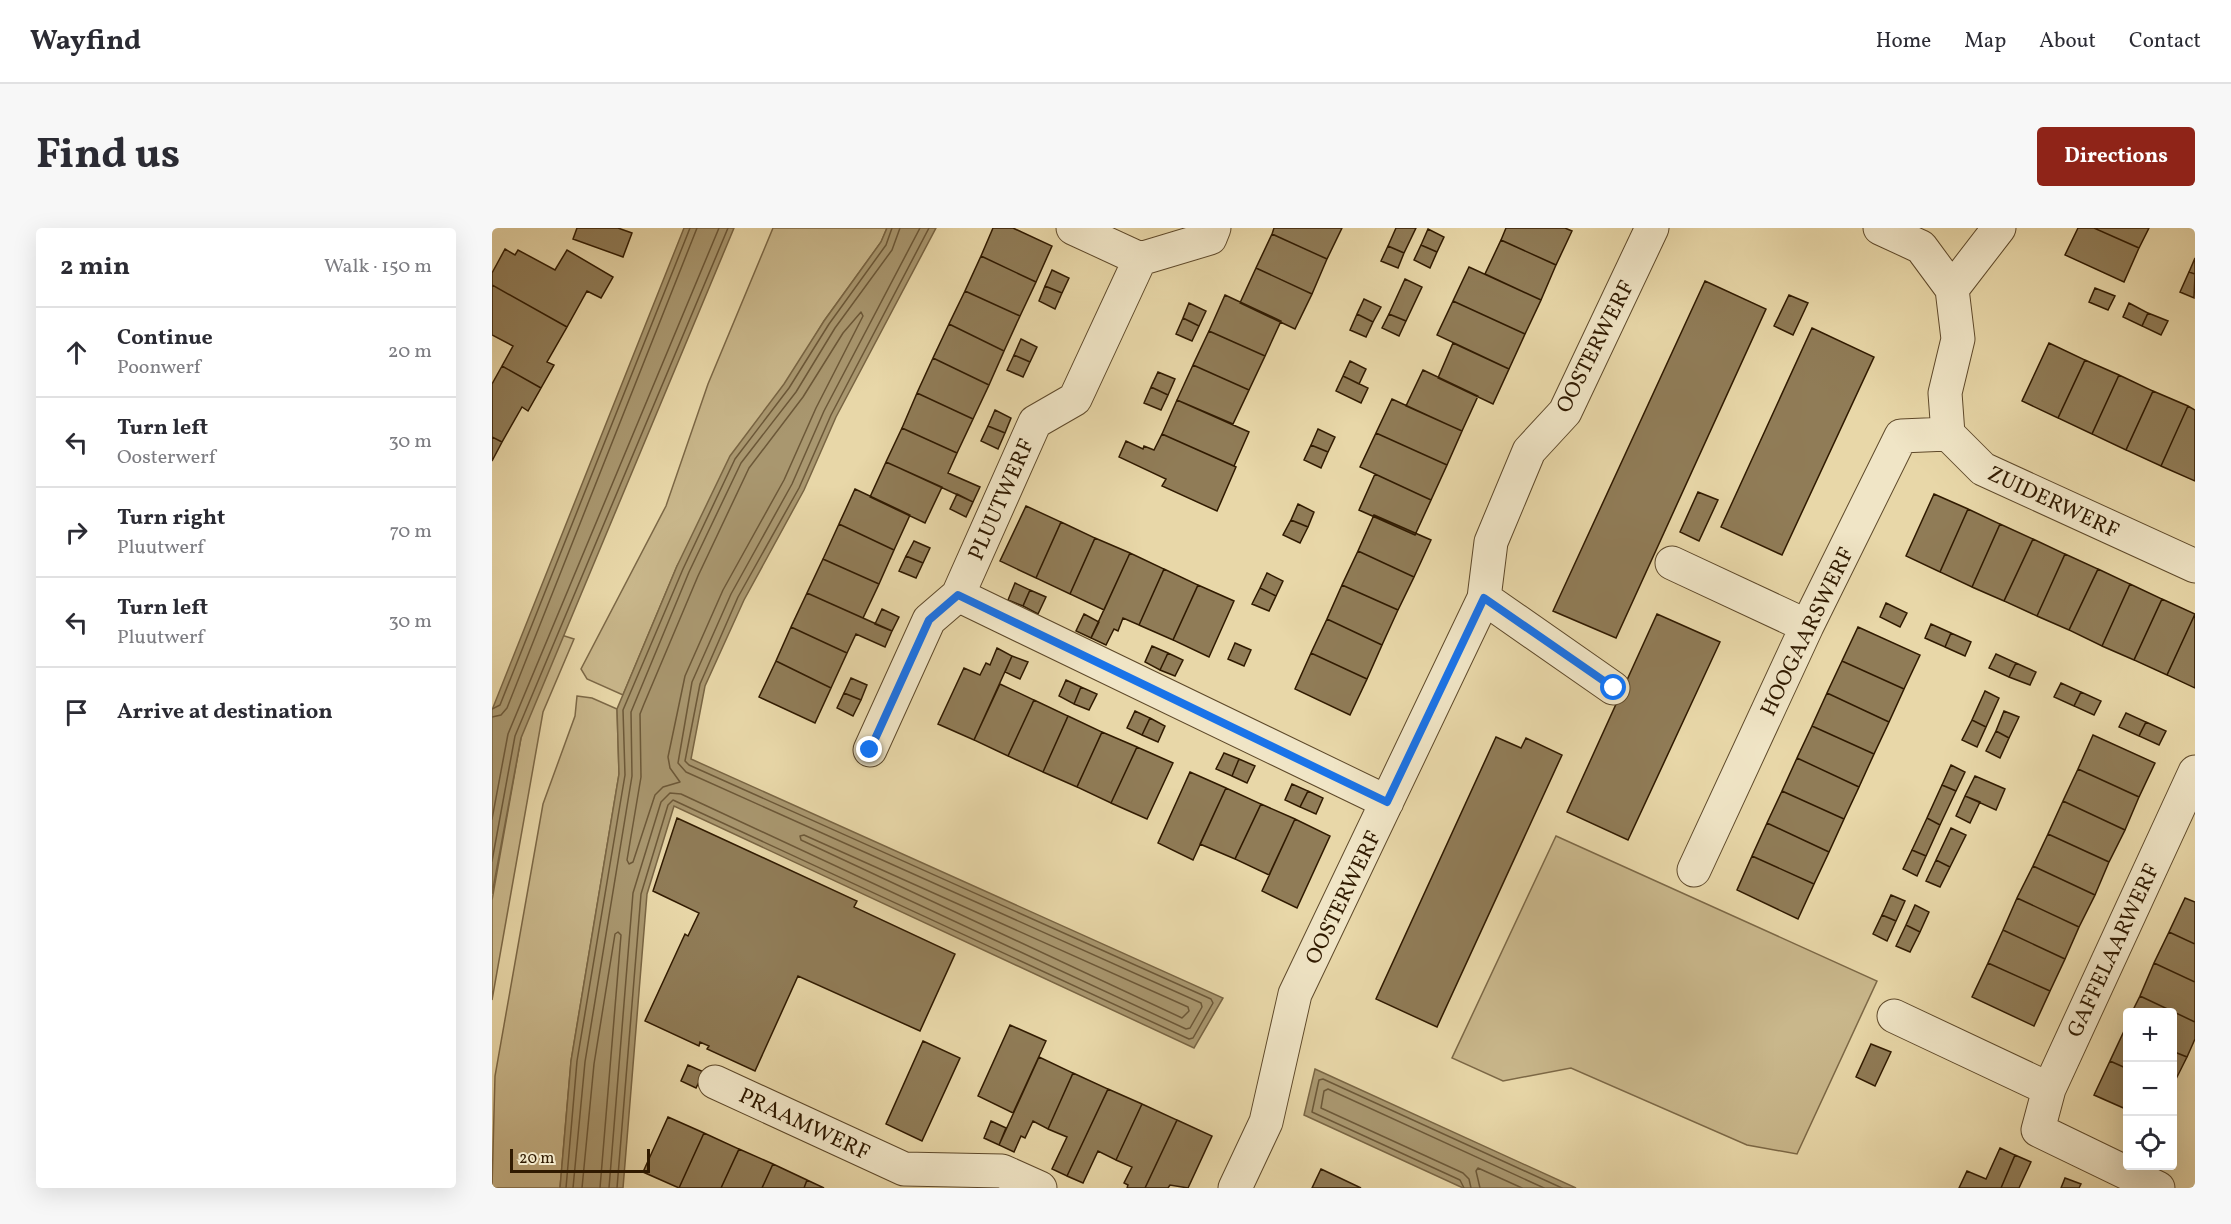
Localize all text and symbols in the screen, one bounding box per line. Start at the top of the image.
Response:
text: Wayfind [30,22,141,61]
text: Home [1876,27,1931,56]
text: Map [1964,27,2006,56]
text: About [2039,27,2096,56]
text: Contact [2129,27,2201,56]
text: Find us [36,127,180,186]
button: Directions [2037,127,2195,186]
text: 2 min [60,249,130,285]
text: Walk · 150 m [324,253,432,281]
street label: OOSTERWERF [1549,275,1643,419]
text: Continue [117,323,213,354]
icon: ahead [60,336,93,369]
text: 20 m [388,338,432,366]
text: Poonwerf [117,354,201,382]
text: Turn left [117,413,208,444]
icon: left [60,426,93,459]
text: 30 m [388,428,432,456]
street label: PLUUTWERF [962,434,1043,566]
text: Oosterwerf [117,444,215,472]
street label: ZUIDERWERF [1982,459,2124,547]
text: Turn right [117,503,225,534]
icon: right [60,516,93,549]
text: 70 m [389,518,432,546]
text: Pluutwerf [117,534,204,562]
street label: HOOGAARSWERF [1754,542,1863,722]
text: Turn left [117,593,208,624]
icon: left [60,606,93,639]
text: 30 m [388,608,432,636]
text: Pluutwerf [117,624,204,652]
route start [1600,674,1626,700]
icon: arrive [60,696,93,729]
text: Arrive at destination [117,697,333,728]
route end [856,736,882,762]
street label: OOSTERWERF [1299,826,1390,970]
street label: GAFFELAARWERF [2060,859,2168,1043]
map controls [2123,1008,2177,1170]
button: + [2123,1008,2177,1062]
button: − [2123,1062,2177,1116]
street label: PRAAMWERF [733,1081,875,1169]
button: locate [2123,1116,2177,1170]
scale bar [510,1146,650,1174]
text: 20 m [519,1148,554,1170]

